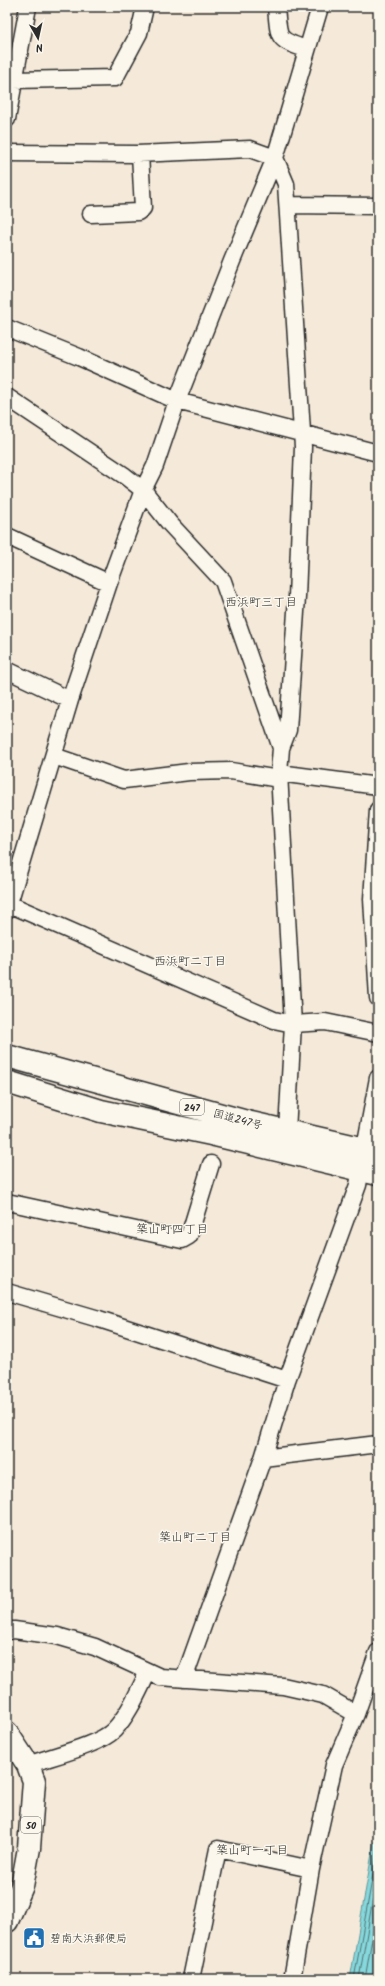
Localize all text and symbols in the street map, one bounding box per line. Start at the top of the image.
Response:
north arrow [18,18,58,58]
text: N [35,37,44,56]
district label: 西浜町三丁目 [225,593,297,612]
district label: 西浜町二丁目 [154,952,226,971]
road number: 247 [180,1099,204,1115]
street label: 国道247号 [211,1105,264,1135]
district label: 築山町四丁目 [136,1220,208,1239]
district label: 築山町二丁目 [159,1528,231,1547]
road number: 50 [21,1817,41,1833]
district label: 築山町一丁目 [216,1841,288,1860]
public building icon: 碧南大浜郵便局 [21,1925,47,1951]
place label: 碧南大浜郵便局 [50,1930,127,1948]

